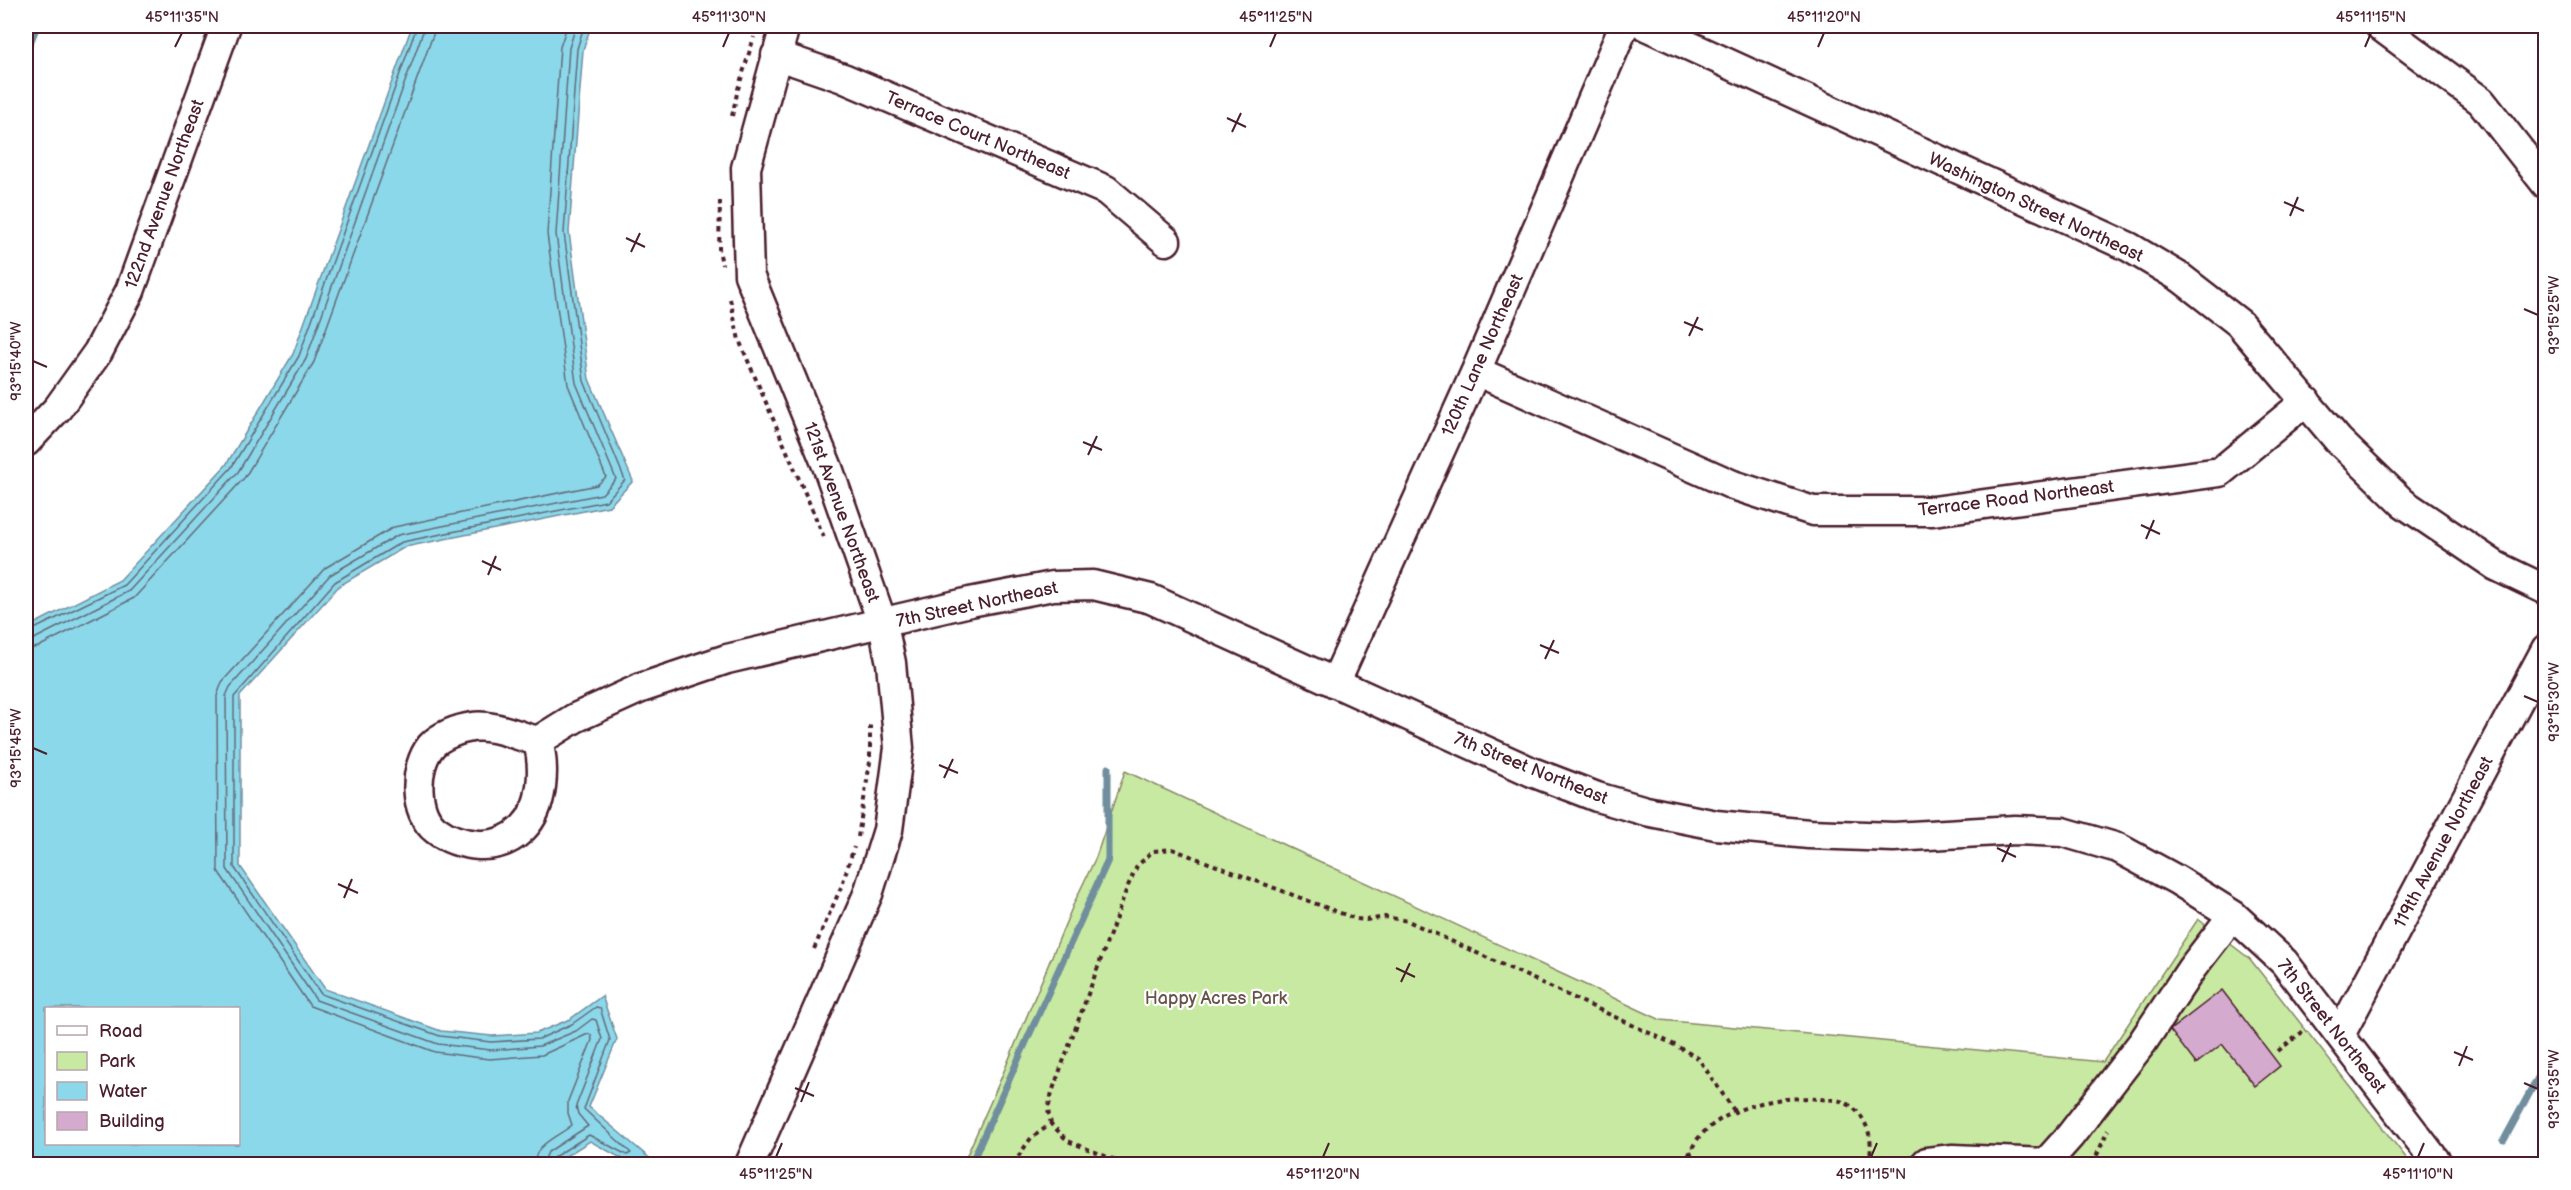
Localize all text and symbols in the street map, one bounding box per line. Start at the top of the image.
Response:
text: 45°11'35"N [145,8,219,27]
text: 45°11'30"N [692,8,766,27]
text: 45°11'25"N [1239,8,1313,27]
text: 45°11'20"N [1787,8,1861,27]
text: 45°11'15"N [2336,8,2406,27]
street label: Terrace Court Northeast [882,87,1074,184]
street label: 122nd Avenue Northeast [120,96,209,292]
street label: Washington Street Northeast [1925,148,2147,267]
street label: 120th Lane Northeast [1437,270,1528,440]
text: 93°15'25"W [2545,275,2564,354]
text: 93°15'40"W [7,321,26,401]
street label: 121st Avenue Northeast [799,419,884,606]
street label: Terrace Road Northeast [1917,476,2116,521]
street label: 7th Street Northeast [895,577,1060,632]
text: 93°15'30"W [2545,662,2564,742]
text: 93°15'45"W [7,708,26,788]
street label: 7th Street Northeast [1451,728,1611,809]
street label: 119th Avenue Northeast [2389,752,2498,932]
street label: 7th Street Northeast [2273,955,2391,1098]
park label: Happy Acres Park [1145,988,1288,1009]
legend [45,1007,240,1145]
text: Road [99,1021,143,1042]
text: 93°15'35"W [2545,1049,2564,1129]
text: Park [99,1051,135,1072]
text: Water [99,1081,147,1102]
text: Building [99,1111,165,1132]
text: 45°11'25"N [739,1165,813,1184]
text: 45°11'20"N [1286,1165,1360,1184]
text: 45°11'15"N [1836,1165,1906,1184]
text: 45°11'10"N [2383,1165,2453,1184]

